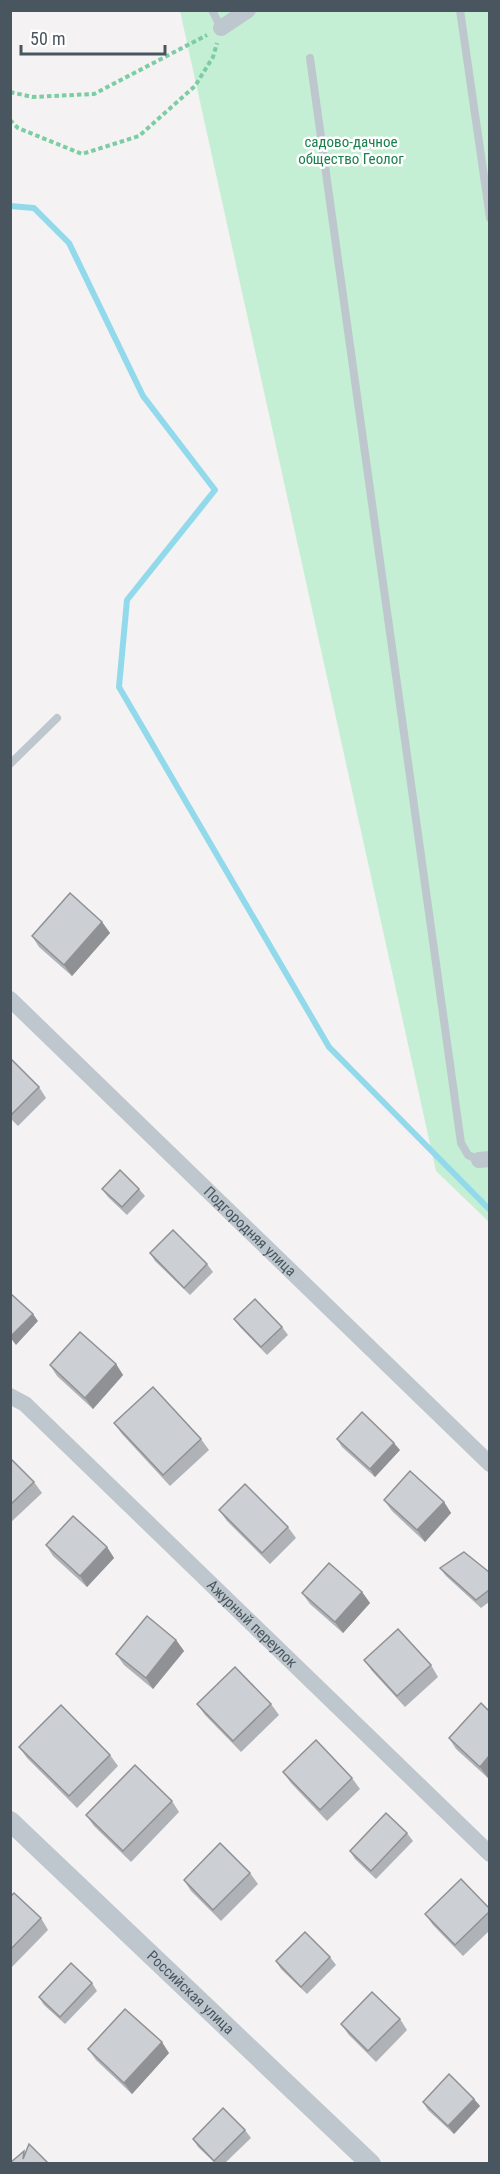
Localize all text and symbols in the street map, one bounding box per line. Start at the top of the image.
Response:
scale bar [21,18,165,56]
text: 50 m [30,28,65,49]
park label: садово-дачное общество Геолог [298,133,404,168]
street label: Подгородняя улица [200,1183,300,1280]
street label: Ажурный переулок [203,1576,301,1671]
street label: Российская улица [143,1947,238,2038]

